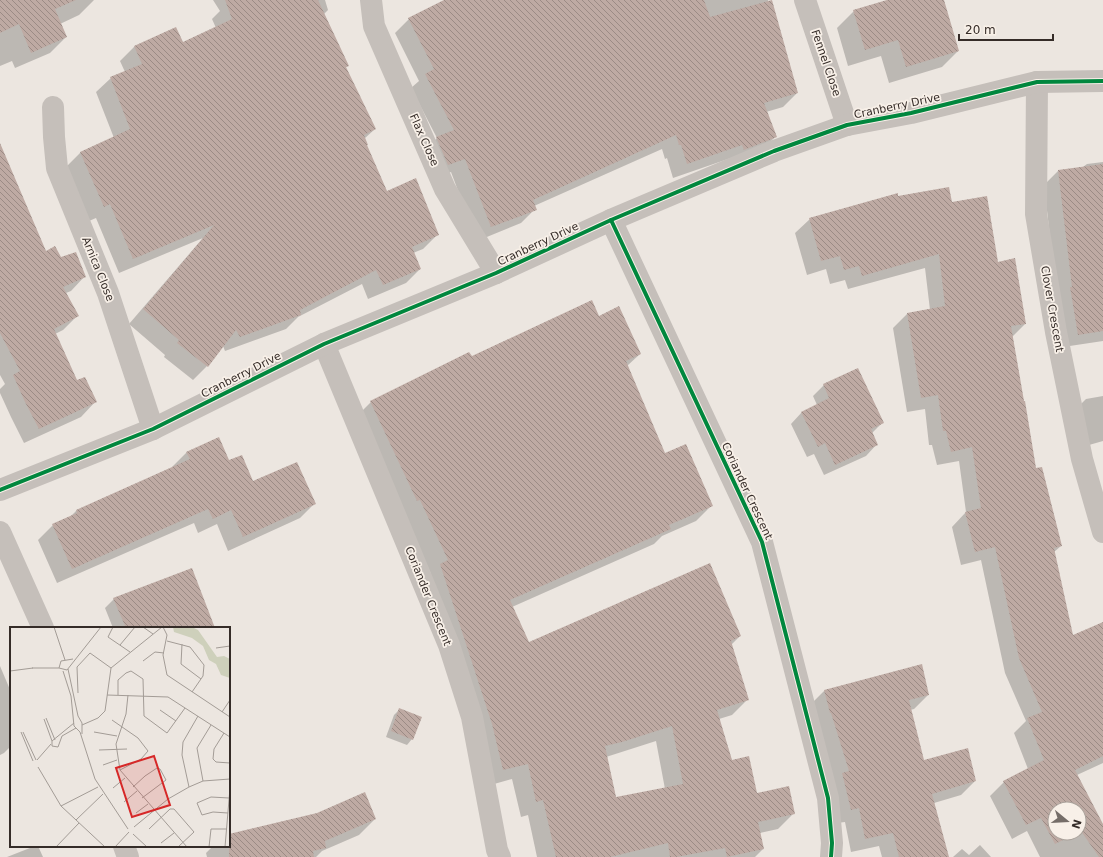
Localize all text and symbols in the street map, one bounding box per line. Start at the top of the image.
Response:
scale bar [959,16,1053,42]
text: 20 m [965,23,996,37]
street label: Fennel Close [809,28,844,98]
street label: Cranberry Drive [853,90,942,121]
street label: Flax Close [407,112,441,168]
street label: Cranberry Drive [495,219,581,268]
street label: Arnica Close [79,235,117,303]
street label: Clover Crescent [1038,265,1066,354]
street label: Cranberry Drive [199,349,283,401]
street label: Coriander Crescent [719,440,776,542]
street label: Coriander Crescent [402,544,454,648]
inset map [10,627,230,847]
north arrow [1047,801,1087,841]
text: N [1068,818,1084,830]

